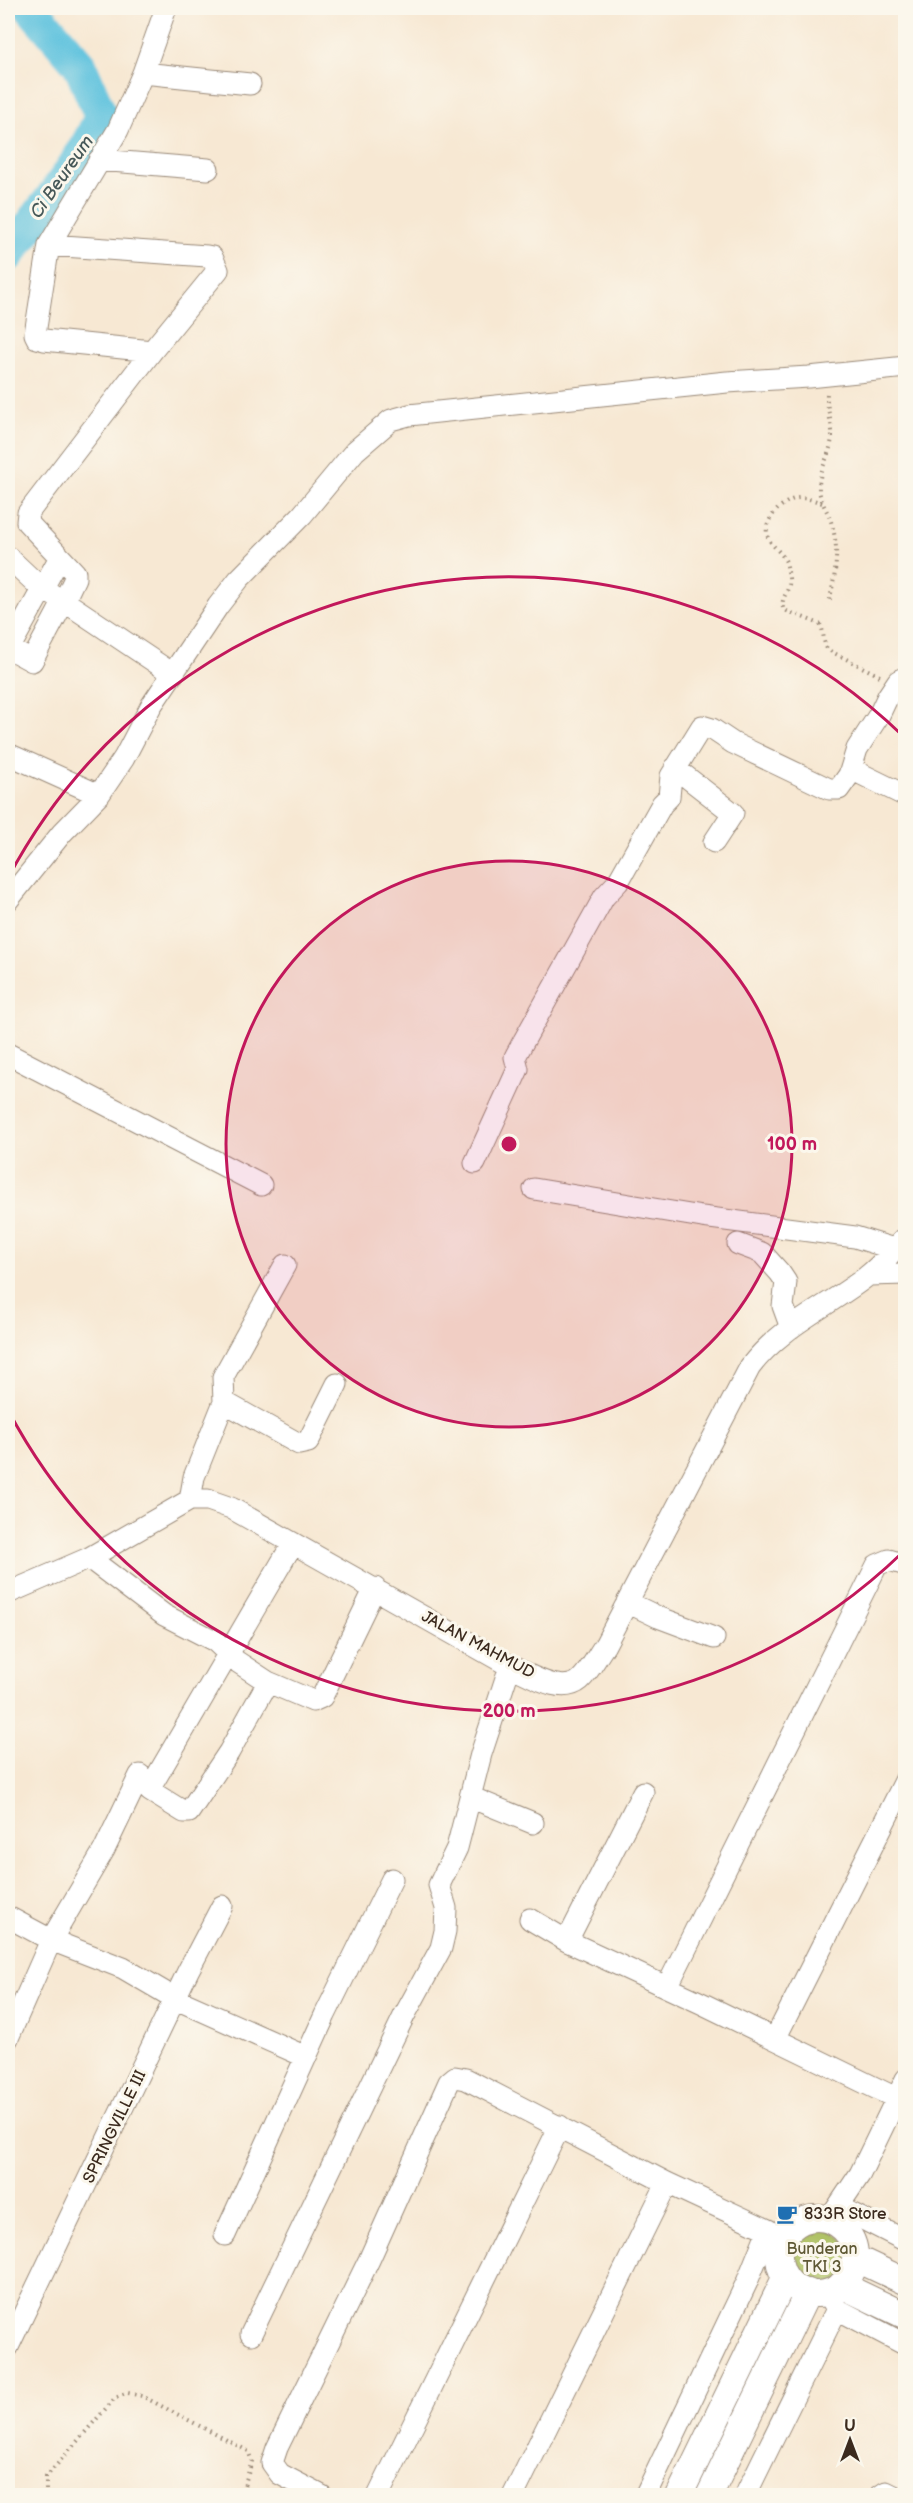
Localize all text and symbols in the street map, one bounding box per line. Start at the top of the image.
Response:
water label: Ci Beureum [26,132,98,222]
centre of rings [499,1134,519,1154]
text: 100 m [767,1134,817,1155]
street label: JALAN MAHMUD [418,1607,538,1683]
text: 200 m [482,1701,536,1722]
street label: SPRINGVILLE III [79,2067,151,2186]
cafe icon: 833R Store [775,2202,799,2226]
place label: 833R Store [804,2205,887,2224]
park label: Bunderan TKI 3 [786,2240,858,2277]
north arrow [820,2410,880,2470]
text: U [844,2417,856,2436]

